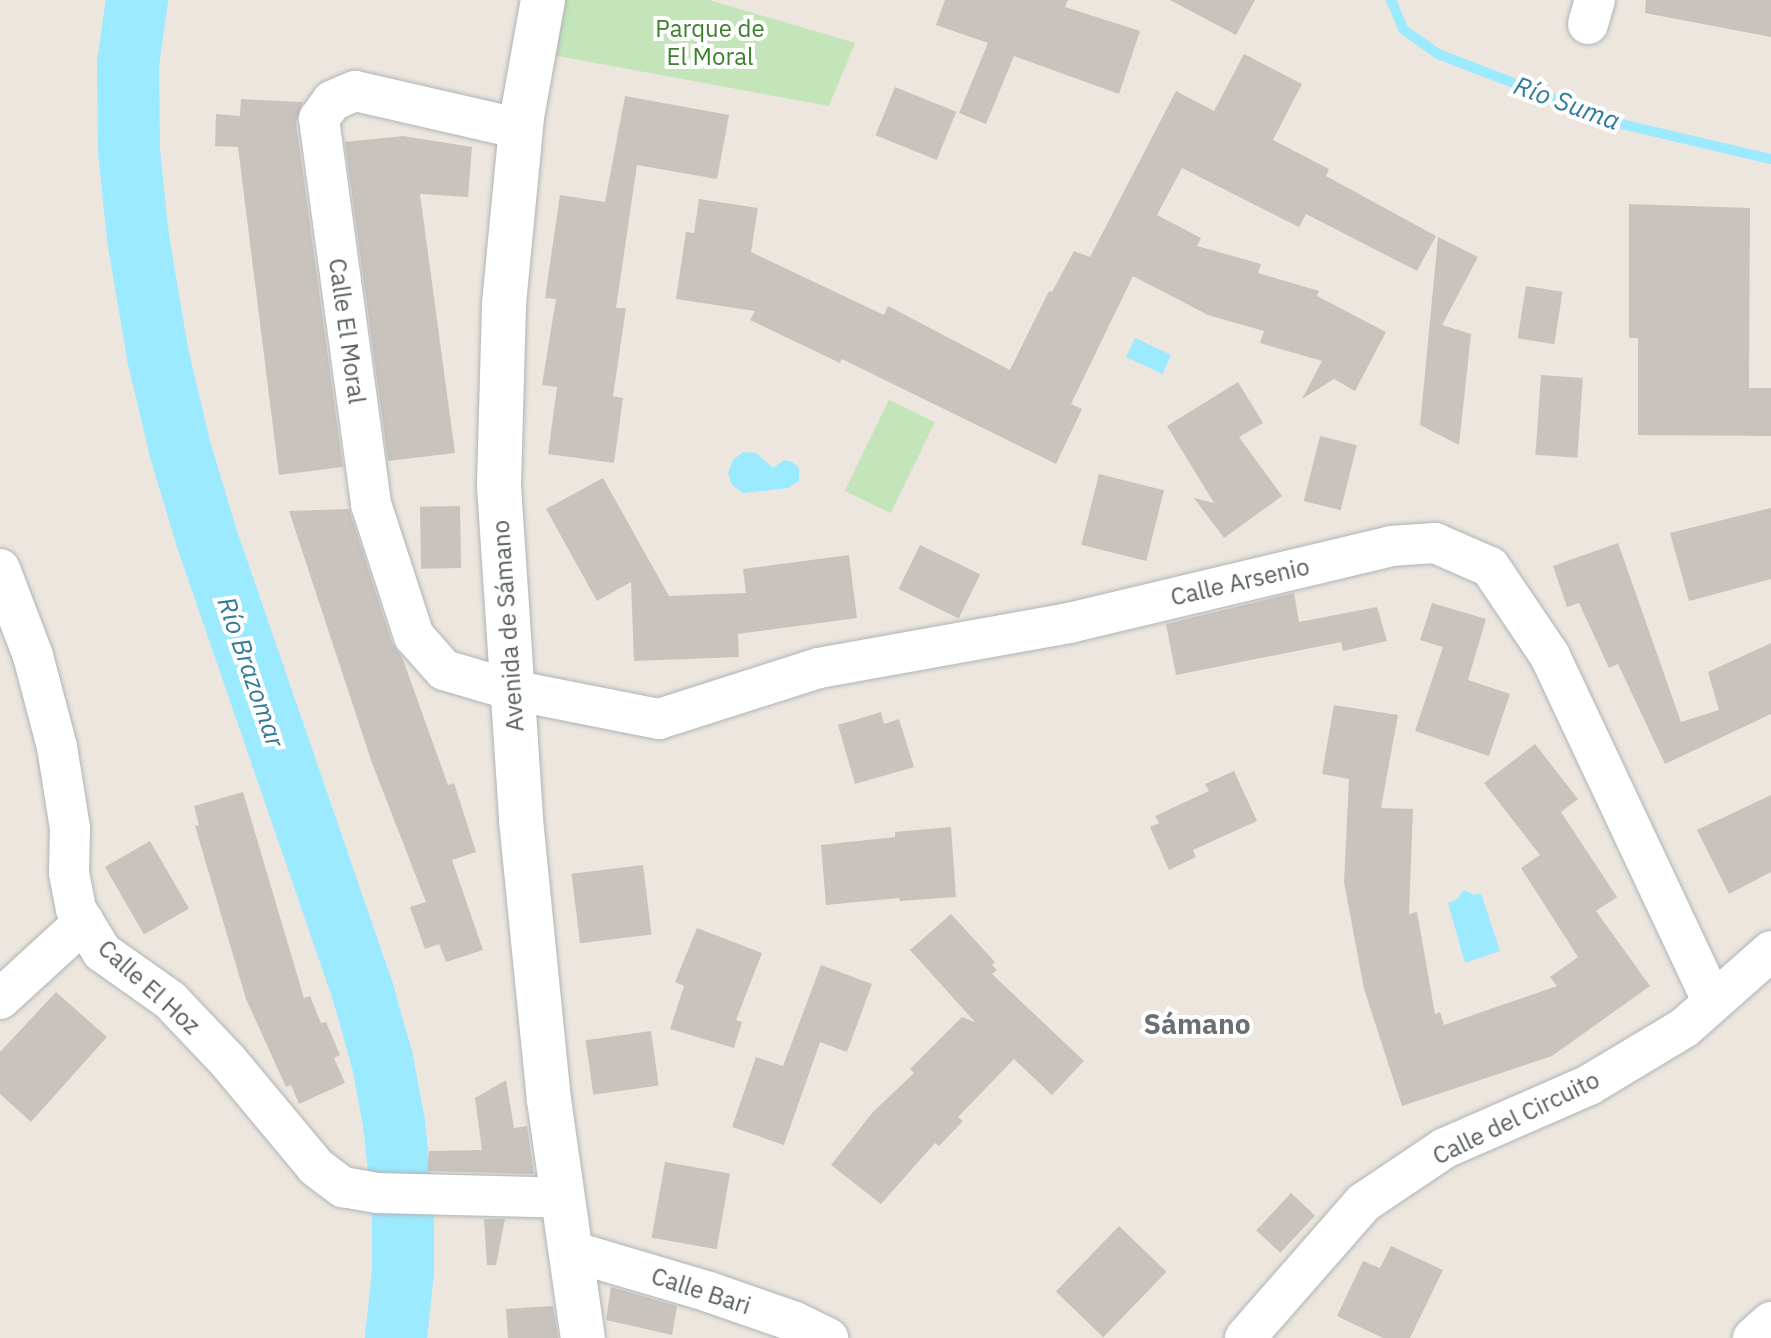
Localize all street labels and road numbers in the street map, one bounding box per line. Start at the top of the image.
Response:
street label: Calle El Moral [323,256,371,406]
street label: Avenida de Sámano [486,519,530,733]
street label: Calle Arsenio [1168,552,1312,612]
street label: Calle El Hoz [92,934,206,1040]
street label: Calle del Circuito [1428,1065,1604,1171]
street label: Calle Bari [648,1261,754,1321]

